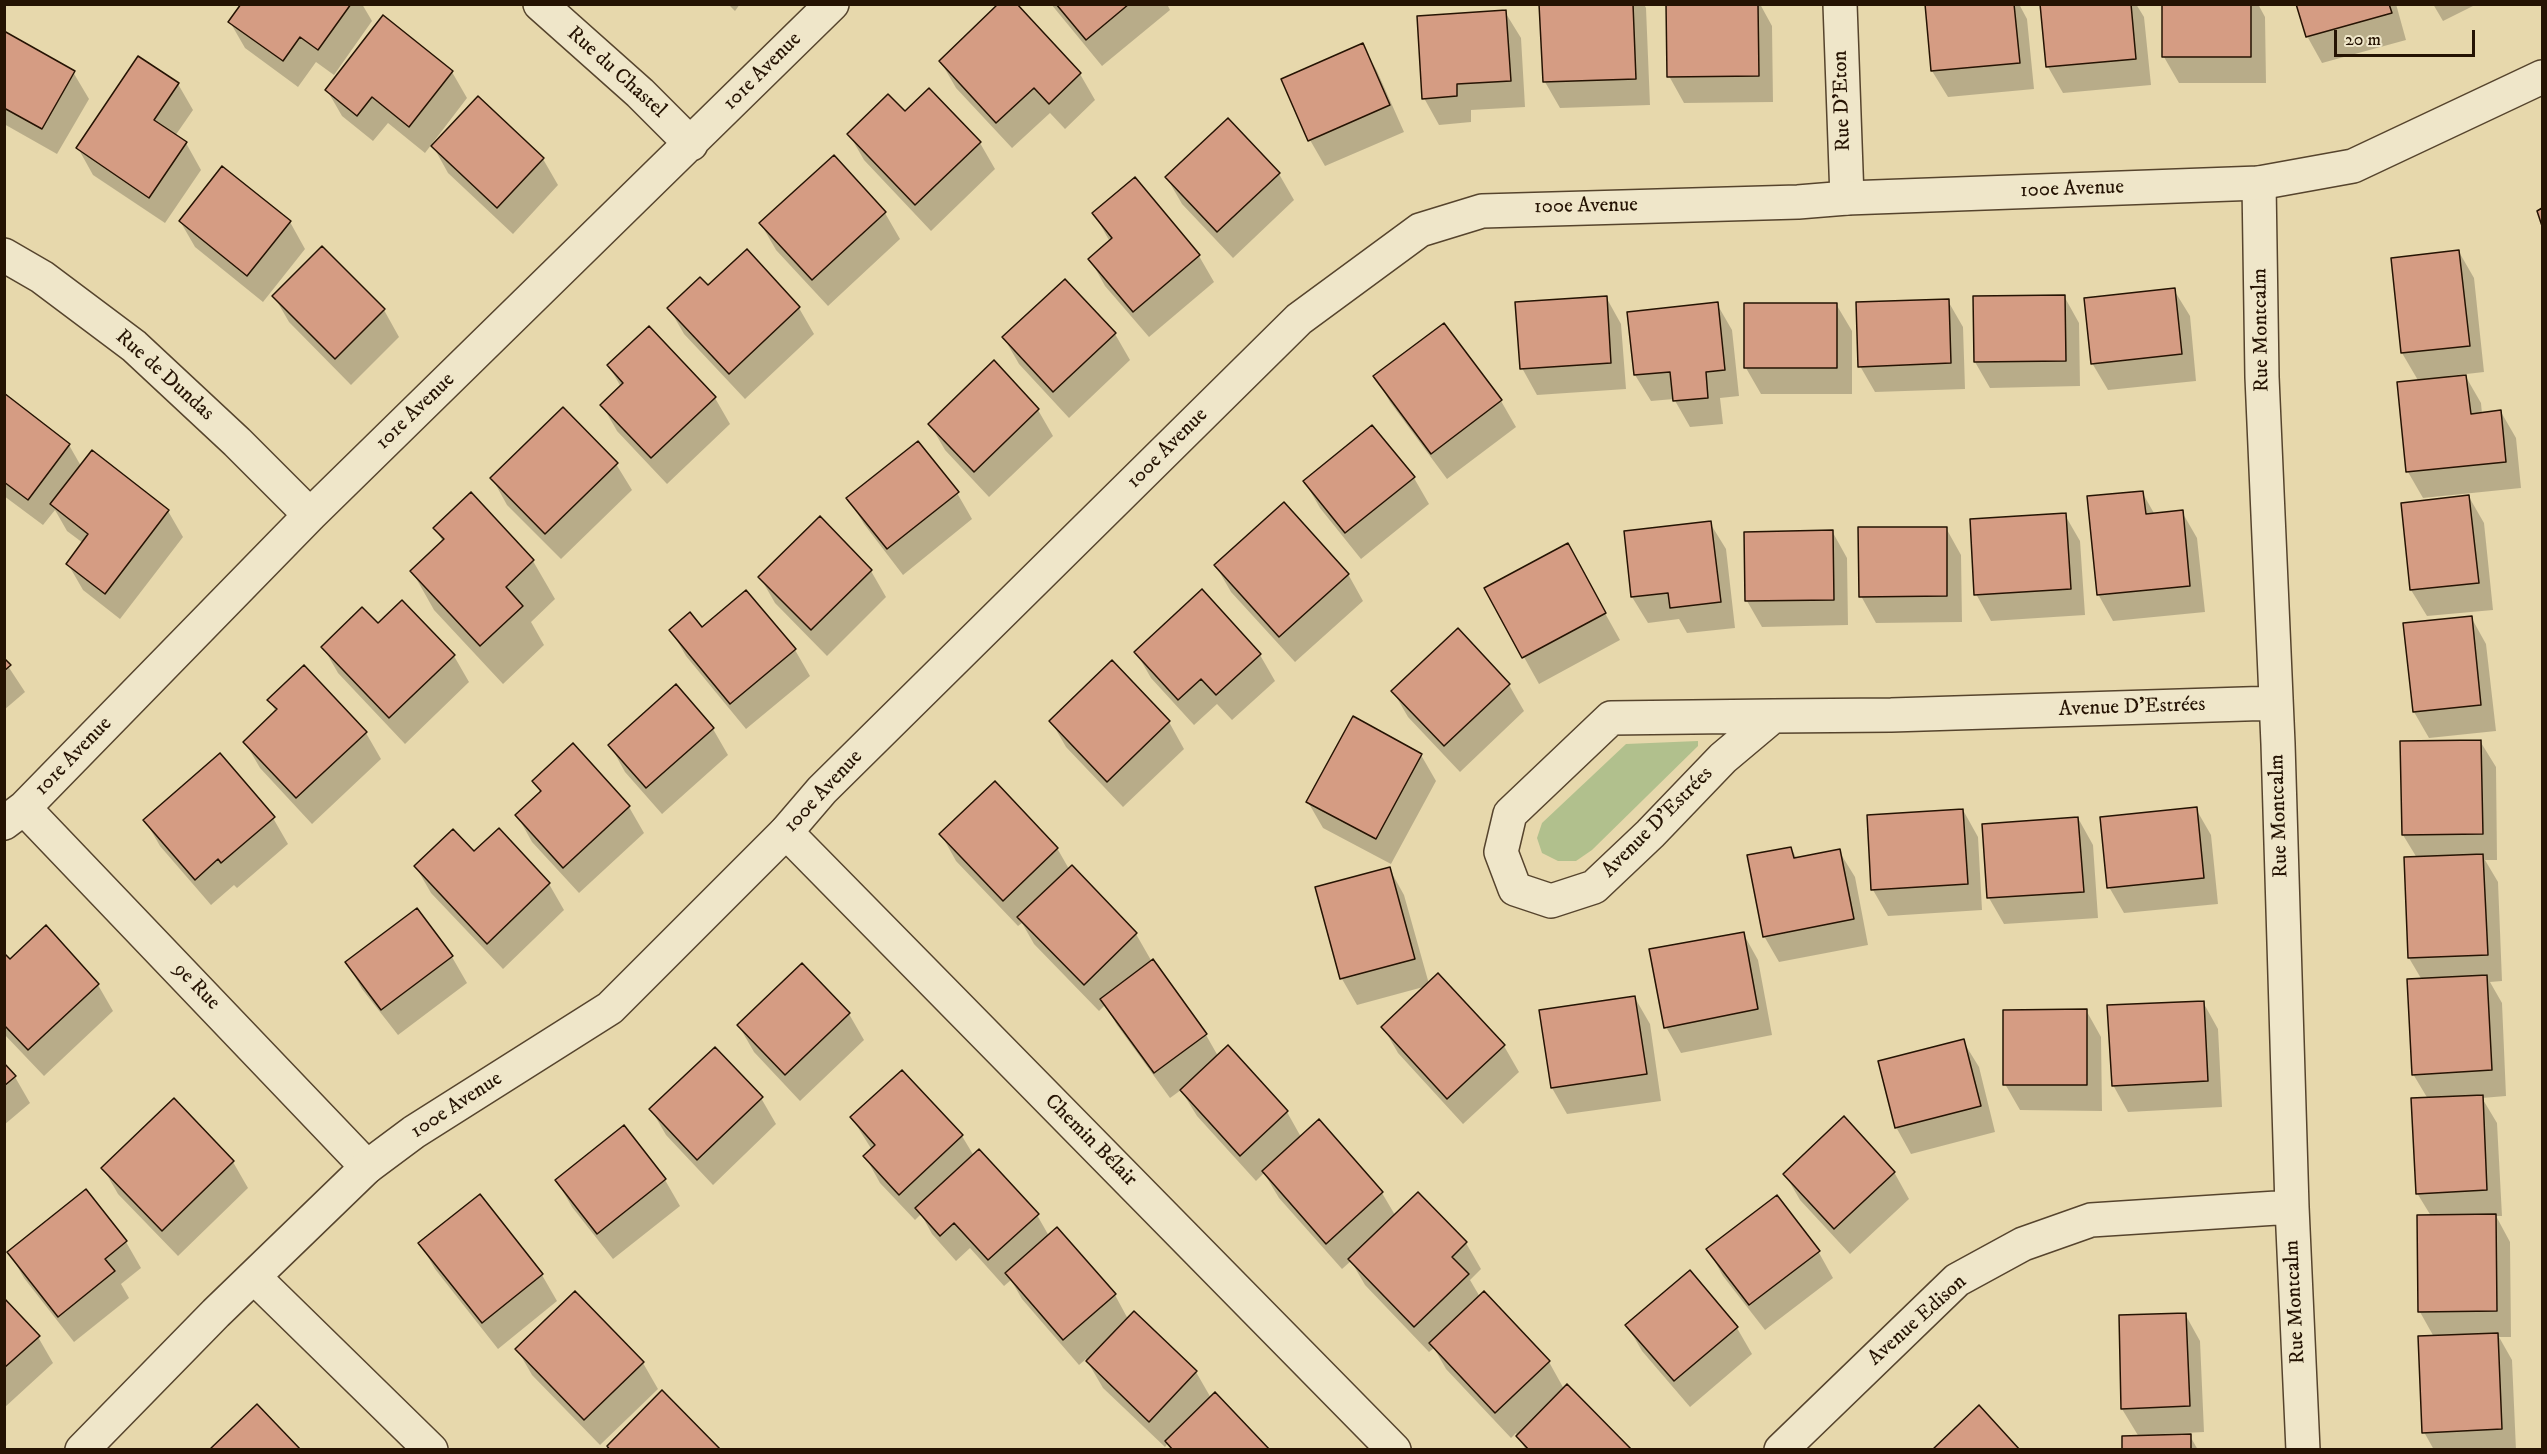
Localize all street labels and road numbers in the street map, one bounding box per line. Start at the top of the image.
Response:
street label: Rue du Chastel [561,22,671,124]
street label: 101e Avenue [719,28,807,116]
street label: Rue D'Eton [1829,50,1857,152]
street label: 100e Avenue [2020,176,2124,204]
street label: 100e Avenue [1534,193,1638,221]
street label: Rue Montcalm [2248,268,2276,392]
street label: Rue de Dundas [109,325,219,427]
street label: 101e Avenue [371,368,461,456]
street label: 100e Avenue [1122,403,1214,495]
street label: Avenue D'Estrées [2058,693,2206,723]
street label: 101e Avenue [30,712,118,802]
street label: 100e Avenue [779,745,869,839]
street label: Rue Montcalm [2265,754,2295,878]
street label: Avenue D'Estrées [1597,762,1719,884]
street label: 9e Rue [167,958,225,1016]
street label: 100e Avenue [407,1067,507,1145]
street label: Chemin Bélair [1038,1089,1142,1193]
street label: Rue Montcalm [2280,1239,2312,1365]
street label: Avenue Edison [1863,1270,1973,1372]

